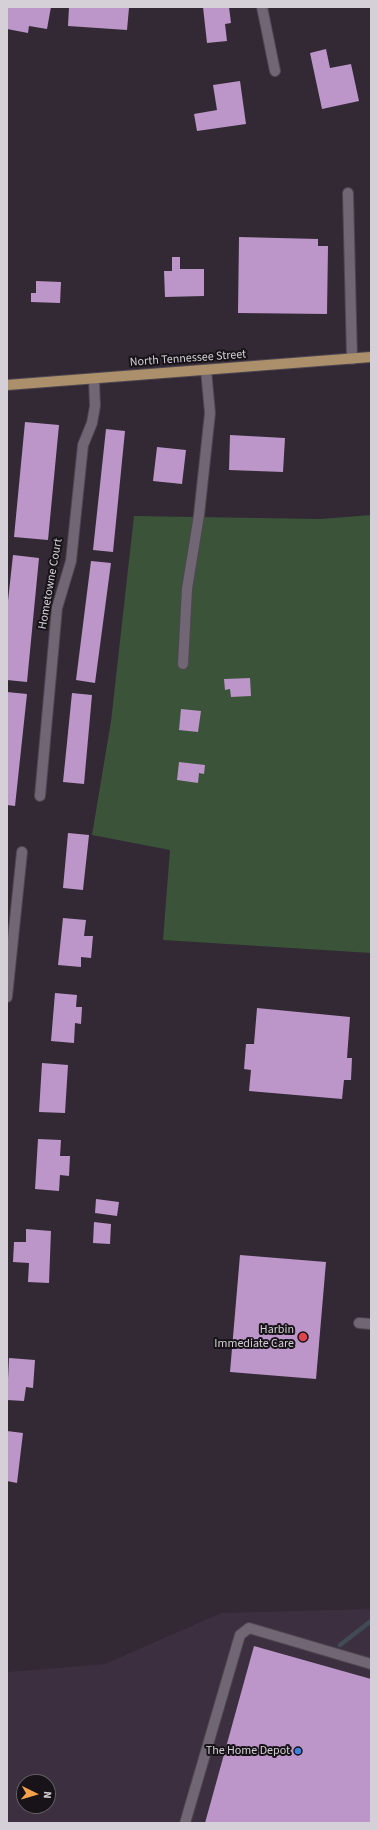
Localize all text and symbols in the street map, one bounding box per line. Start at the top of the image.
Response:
street label: North Tennessee Street [129,348,247,370]
street label: Hometowne Court [36,537,66,631]
place label: Harbin Immediate Care [214,1323,294,1351]
marker: Harbin Immediate Care [297,1331,309,1343]
place label: The Home Depot [206,1744,290,1758]
marker: The Home Depot [293,1746,303,1756]
north arrow [16,1774,56,1814]
text: N [40,1791,55,1799]

